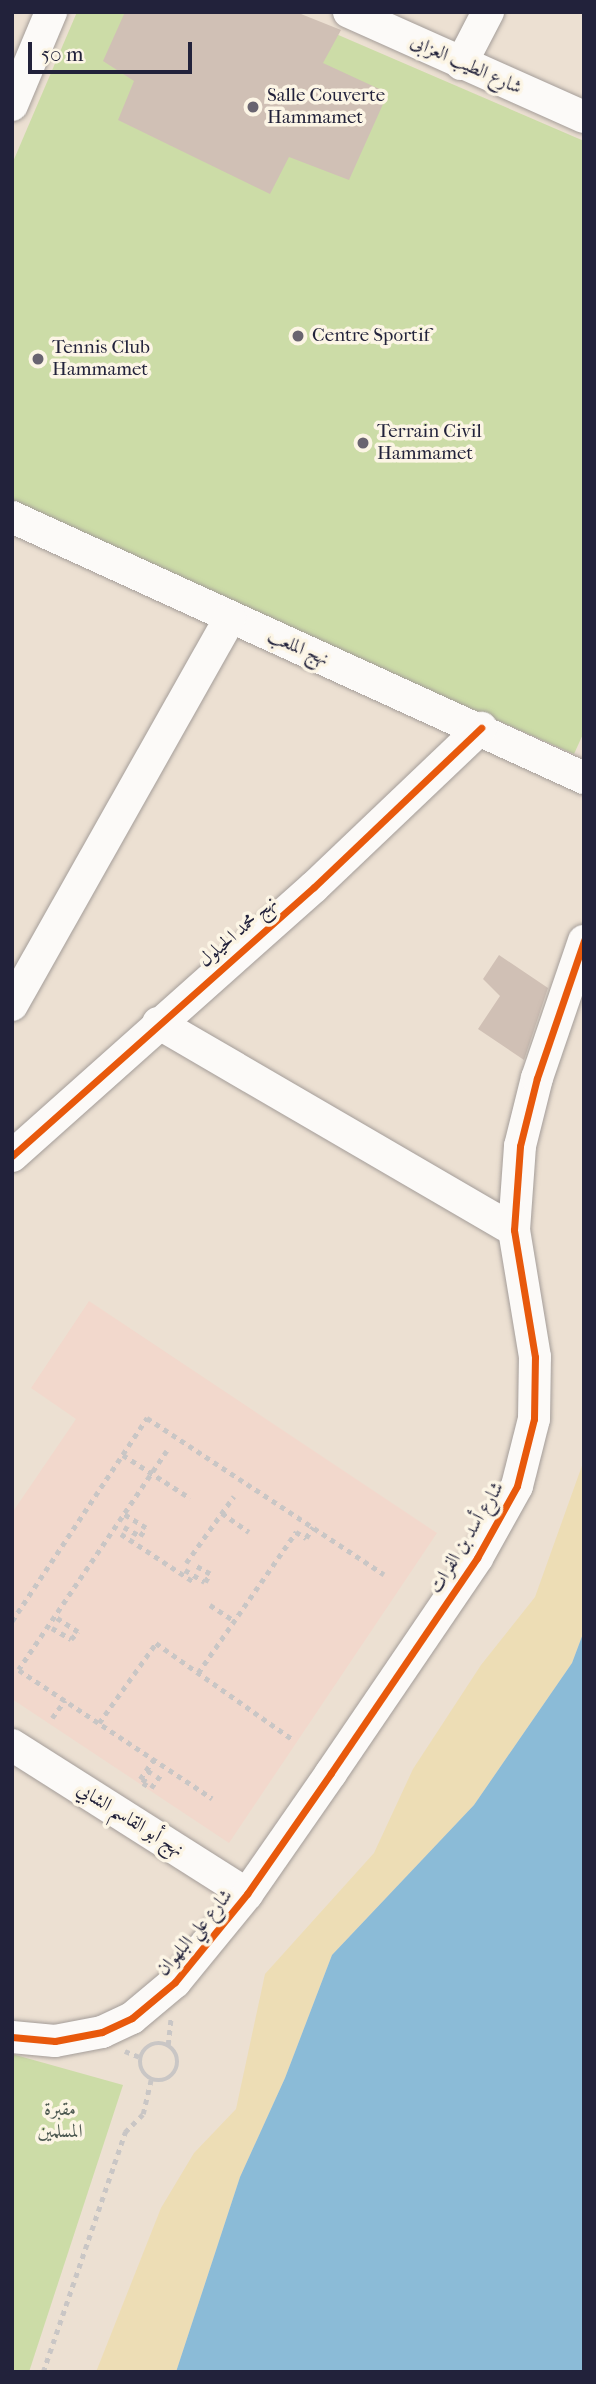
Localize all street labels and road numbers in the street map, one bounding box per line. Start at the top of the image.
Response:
street label: شارع الطيب العزابى [407,30,525,100]
street label: نهج الملعب [264,625,332,671]
street label: نهج محمد الحيلول [194,892,282,972]
street label: شارع أسد بن الفرات [425,1478,509,1598]
street label: نهج أبو القاسم الشابي [72,1778,188,1862]
street label: شارع علي البلهوان [152,1885,238,1981]

